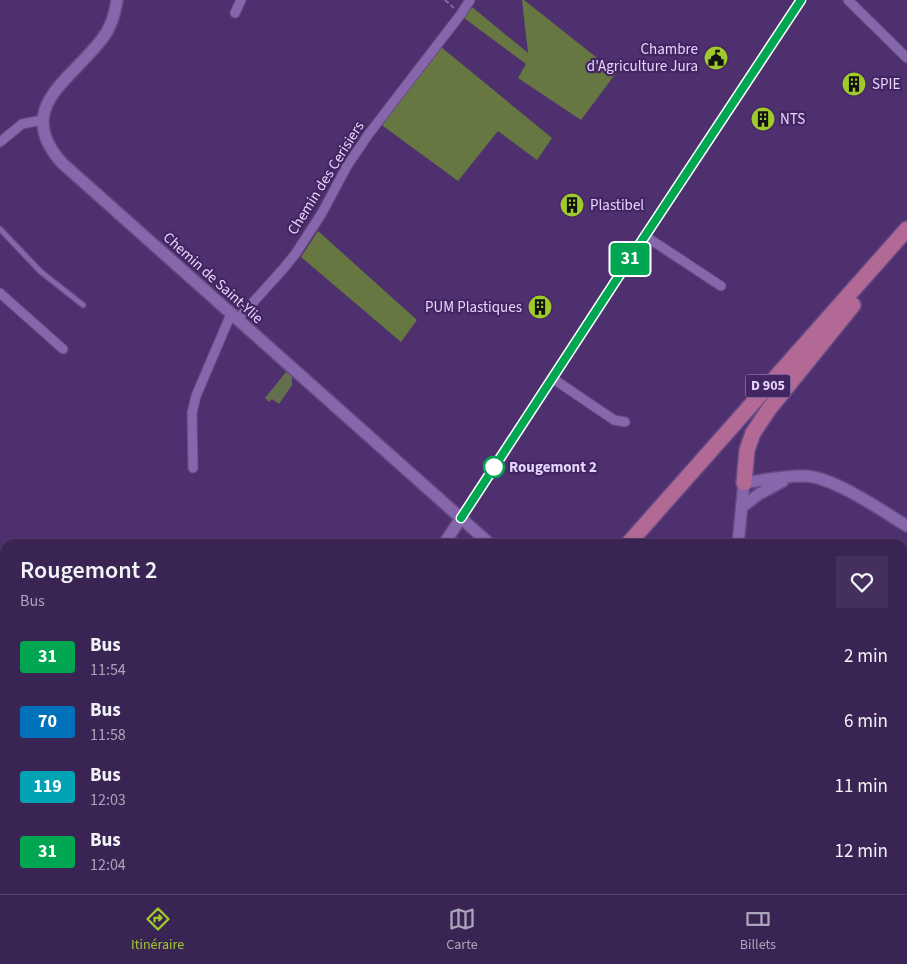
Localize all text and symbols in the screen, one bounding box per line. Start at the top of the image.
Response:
place label: Chambre d'Agriculture Jura [587,39,698,77]
public building icon: Chambre d'Agriculture Jura [703,45,729,71]
building icon: SPIE [841,71,867,97]
place label: SPIE [872,74,900,95]
building icon: NTS [750,106,776,132]
place label: NTS [780,109,805,130]
street label: Chemin des Cerisiers [283,117,369,239]
building icon: Plastibel [559,192,585,218]
place label: Plastibel [590,195,644,216]
street label: Chemin de Saint-Ylie [158,227,268,329]
line badge: 31 [608,243,652,275]
text: 31 [620,246,640,271]
building icon: PUM Plastiques [527,294,553,320]
place label: PUM Plastiques [425,297,522,318]
road number: D 905 [746,374,790,398]
marker: Rougemont 2 [483,456,505,478]
place label: Rougemont 2 [509,457,597,478]
text: Rougemont 2 [20,553,157,588]
button: heart [836,556,888,608]
text: Bus [20,590,45,612]
text: Bus [90,632,121,659]
text: 2 min [844,643,888,670]
text: 31 [38,644,57,669]
text: 11:54 [90,659,126,681]
text: Bus [90,697,121,724]
text: 6 min [844,708,888,735]
text: 70 [38,709,57,734]
text: 11:58 [90,724,126,746]
text: Bus [90,762,121,789]
text: 11 min [834,773,888,800]
text: 119 [33,774,62,799]
text: 12:03 [90,789,126,811]
text: Bus [90,827,121,854]
text: 12 min [834,838,888,865]
text: 31 [38,839,57,864]
text: 12:04 [90,854,126,876]
tab: Itinéraire [131,905,184,955]
tab: Carte [446,905,478,955]
tab: Billets [740,905,776,955]

